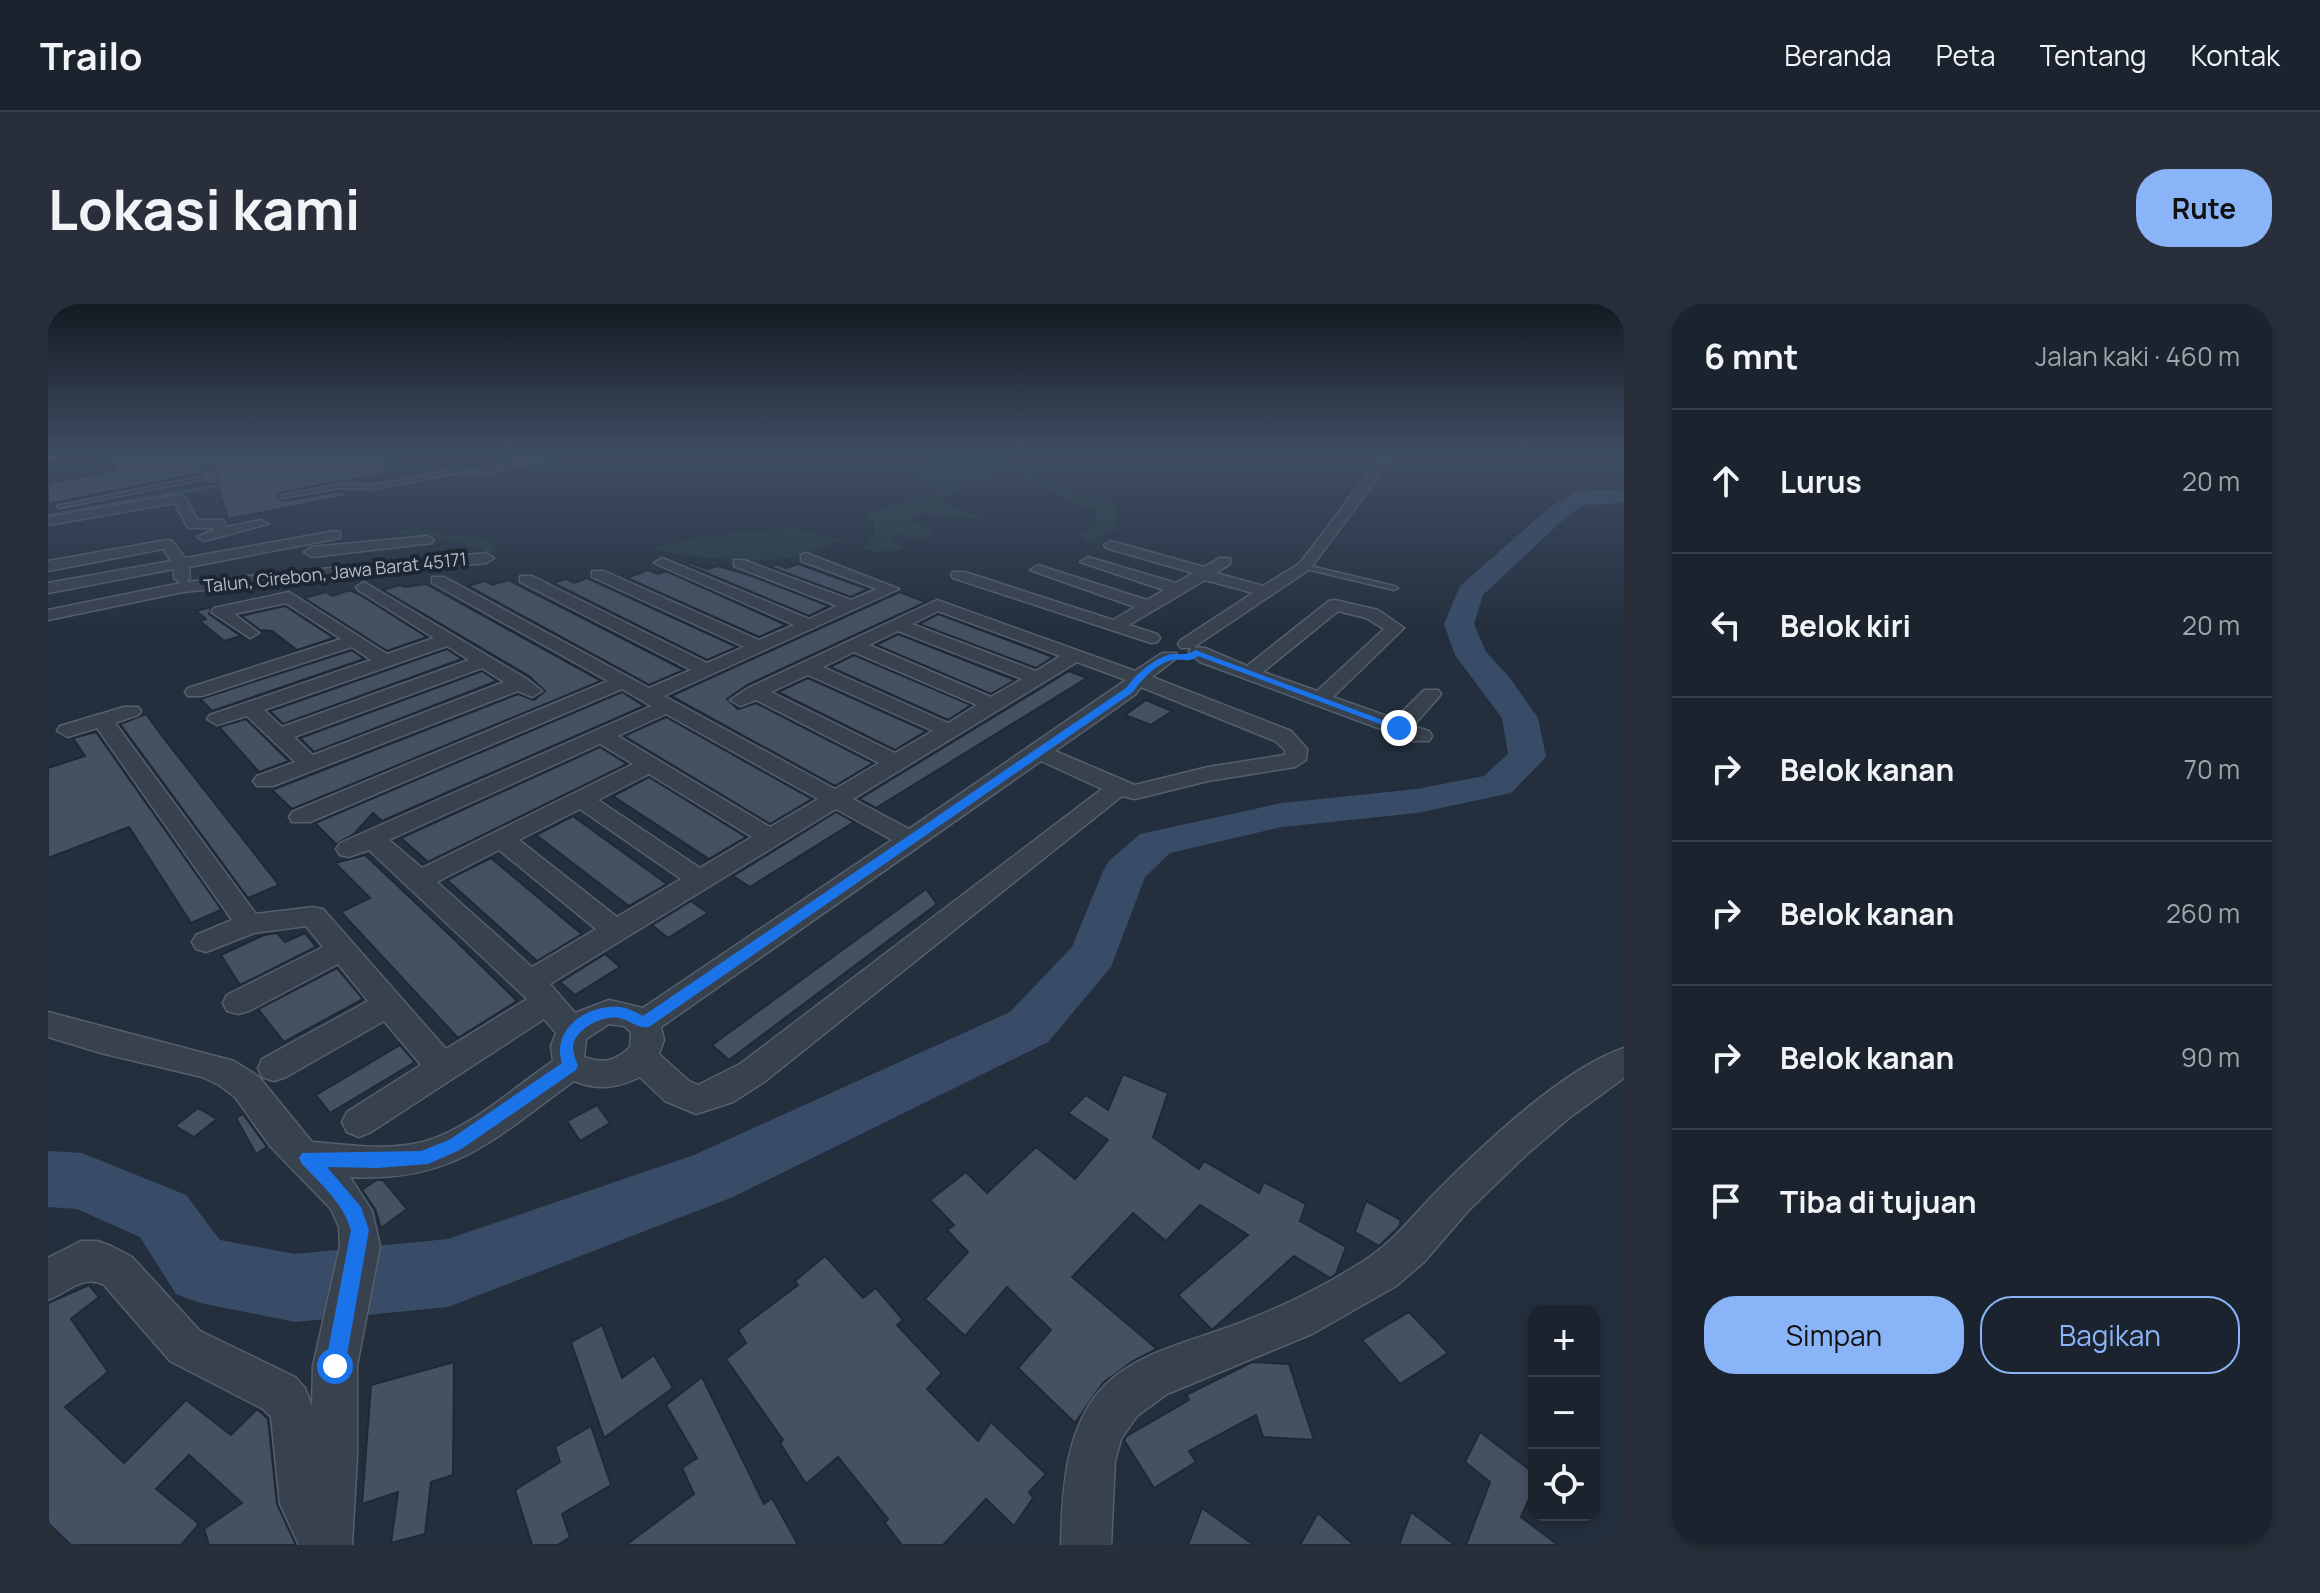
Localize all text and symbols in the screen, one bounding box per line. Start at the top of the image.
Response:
text: Trailo [40,29,143,81]
text: Beranda [1784,36,1892,74]
text: Peta [1936,36,1996,74]
text: Tentang [2040,36,2147,74]
text: Kontak [2191,36,2280,74]
button: Rute [2136,169,2272,247]
text: Lokasi kami [48,170,361,247]
text: 6 mnt [1704,333,1799,379]
text: Jalan kaki · 460 m [2035,338,2240,374]
icon: ahead [1704,459,1748,503]
text: Lurus [1780,461,1862,502]
text: 20 m [2182,463,2240,499]
street label: Talun, Cirebon, Jawa Barat 45171 [202,546,468,598]
icon: left [1704,603,1748,647]
text: Belok kiri [1780,605,1911,646]
text: 20 m [2182,607,2240,643]
route end [1381,710,1417,746]
icon: right [1704,747,1748,791]
text: Belok kanan [1780,749,1954,790]
text: 70 m [2184,751,2240,787]
icon: right [1704,891,1748,935]
text: Belok kanan [1780,893,1954,934]
text: 260 m [2166,895,2240,931]
icon: right [1704,1035,1748,1079]
text: Belok kanan [1780,1037,1954,1078]
text: 90 m [2181,1039,2240,1075]
icon: arrive [1704,1179,1748,1223]
text: Tiba di tujuan [1780,1181,1977,1222]
button: Simpan [1704,1296,1964,1374]
button: Bagikan [1980,1296,2240,1374]
map controls [1528,1305,1600,1521]
button: + [1528,1305,1600,1377]
route start [317,1348,353,1384]
button: − [1528,1377,1600,1449]
button: locate [1528,1449,1600,1521]

